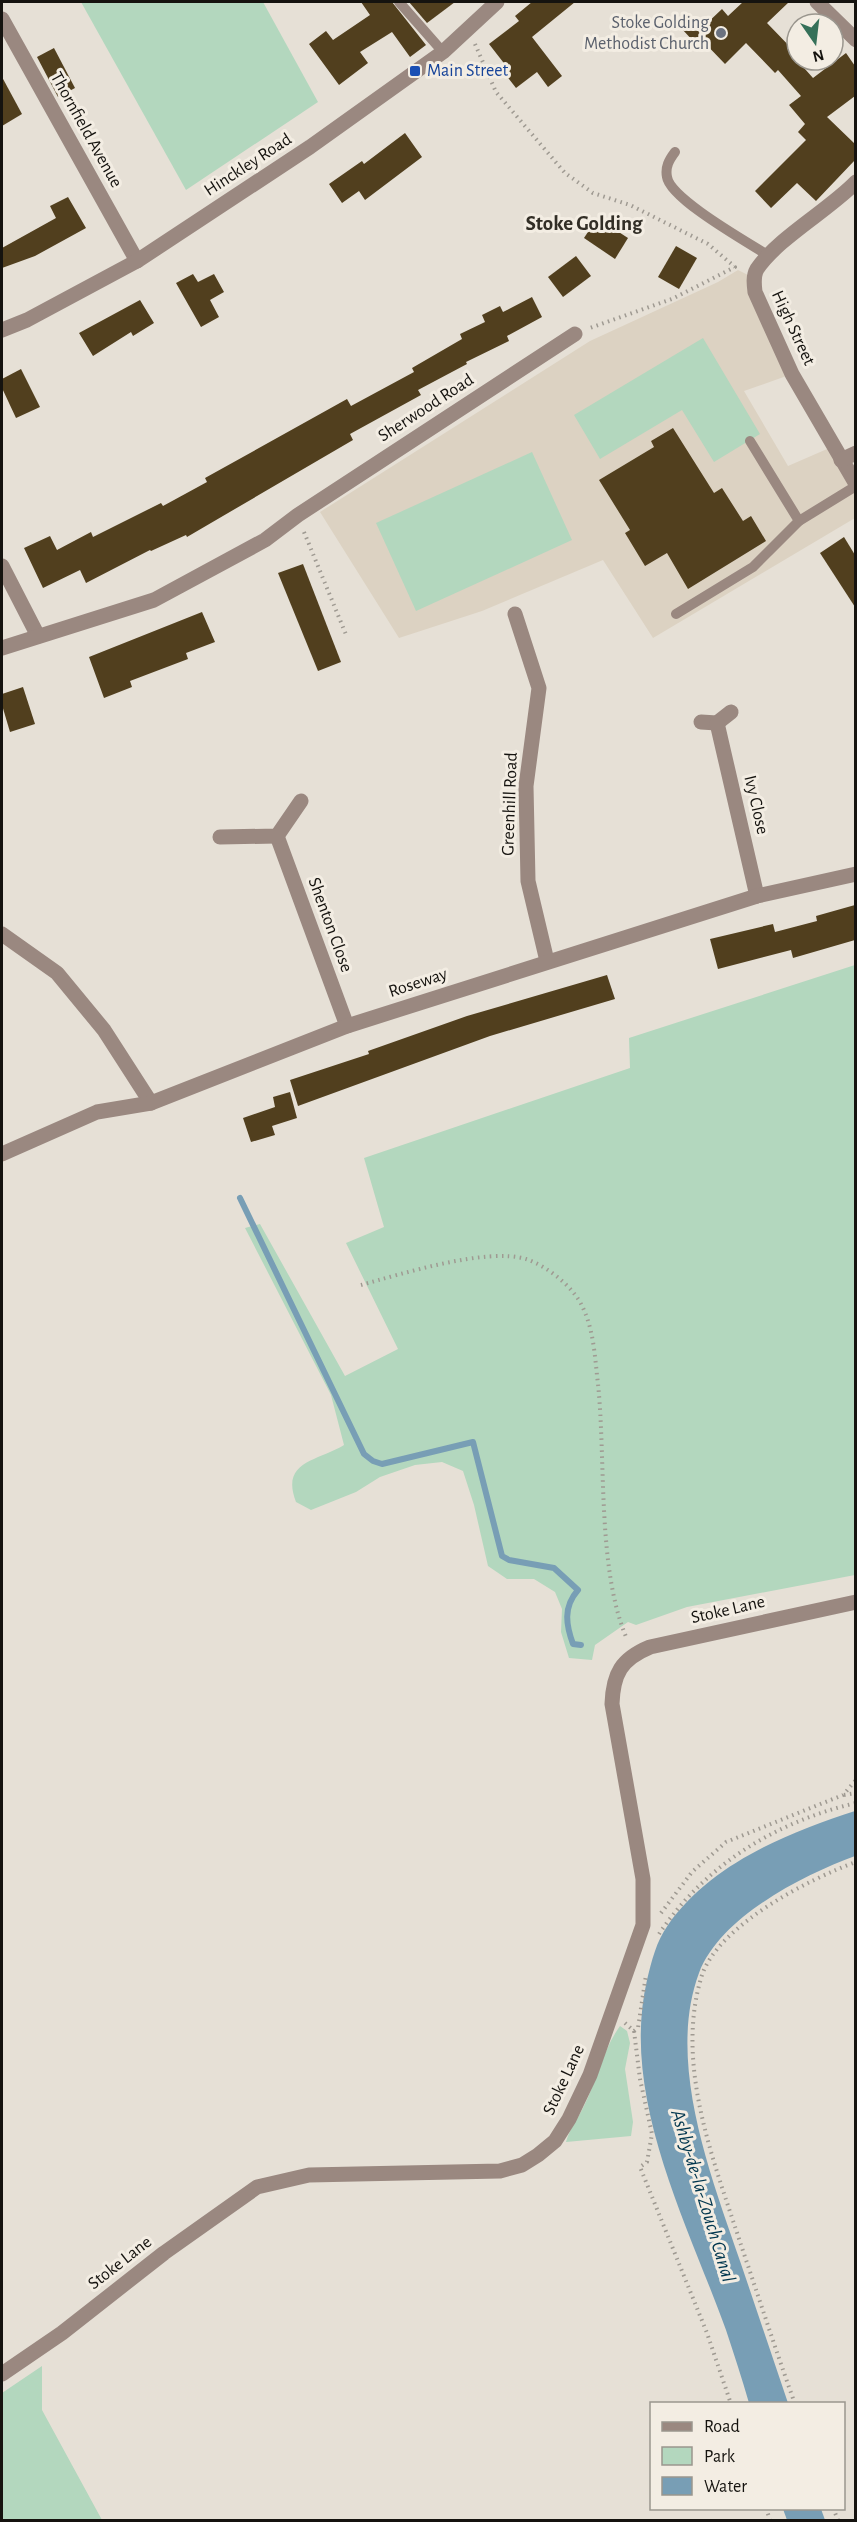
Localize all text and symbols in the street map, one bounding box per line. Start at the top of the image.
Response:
north arrow [785,12,845,72]
place label: Stoke Golding Methodist Church [584,14,709,53]
marker: Stoke Golding Methodist Church [714,26,728,40]
text: N [811,46,826,65]
place label: Main Street [427,62,509,80]
marker: Main Street [408,64,422,78]
street label: Thornfield Avenue [47,69,125,191]
street label: Hinckley Road [201,130,295,200]
district label: Stoke Golding [525,213,643,234]
street label: High Street [768,288,818,368]
street label: Sherwood Road [375,371,477,445]
street label: Greenhill Road [499,752,521,856]
street label: Ivy Close [740,774,772,836]
street label: Shenton Close [305,875,355,975]
street label: Roseway [386,965,450,1001]
street label: Stoke Lane [689,1593,767,1627]
street label: Stoke Lane [540,2042,588,2118]
water label: Ashby-de-la-Zouch Canal [667,2106,739,2285]
street label: Stoke Lane [85,2233,155,2293]
legend [650,2402,845,2510]
text: Road [704,2418,740,2436]
text: Park [704,2448,736,2466]
text: Water [704,2478,747,2496]

